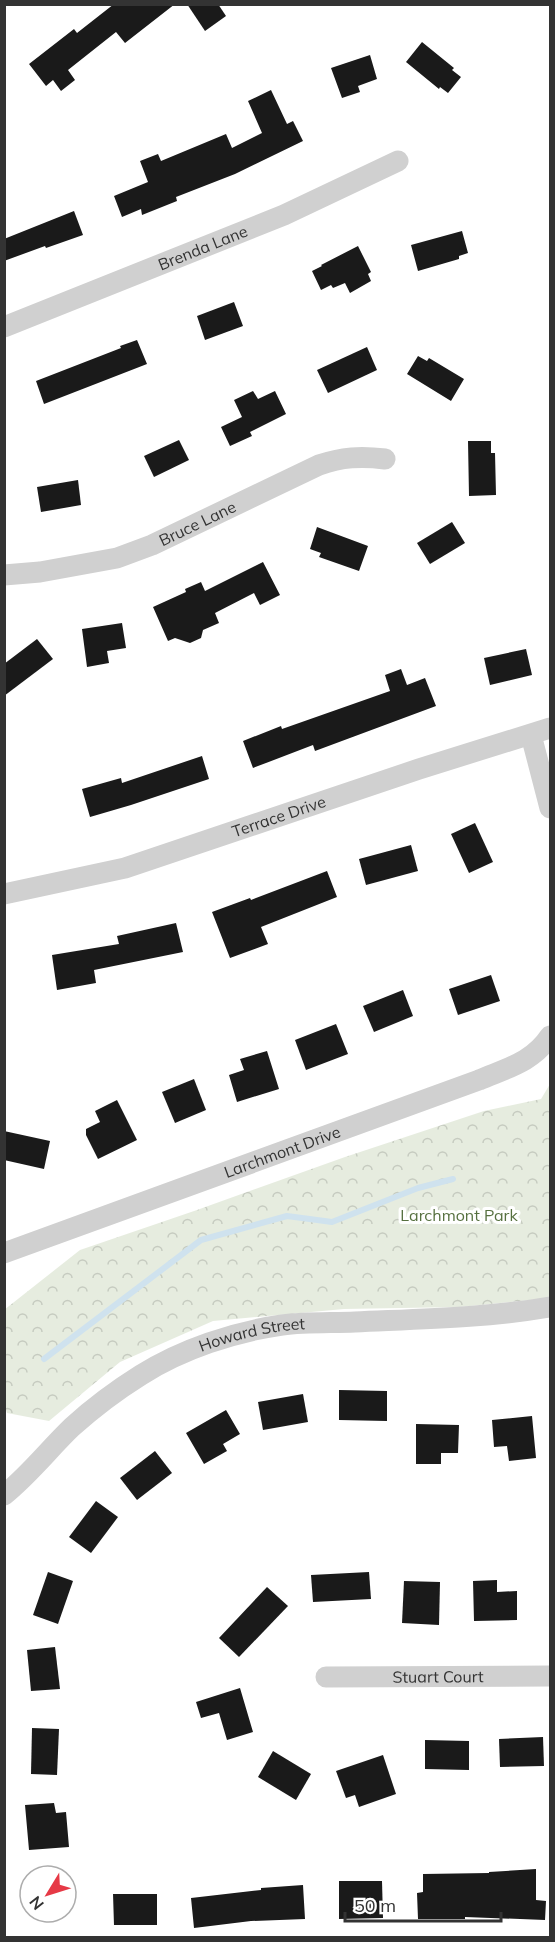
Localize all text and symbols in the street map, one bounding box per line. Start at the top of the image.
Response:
street label: Brenda Lane [155,221,250,274]
street label: Bruce Lane [156,496,239,550]
street label: Terrace Drive [229,791,328,841]
street label: Larchmont Drive [221,1121,343,1182]
park label: Larchmont Park [400,1205,518,1225]
street label: Howard Street [196,1313,306,1356]
street label: Stuart Court [392,1666,484,1687]
north arrow [18,1864,78,1924]
scale bar [345,1885,501,1923]
text: N [25,1892,48,1914]
text: 50 m [354,1894,396,1917]

